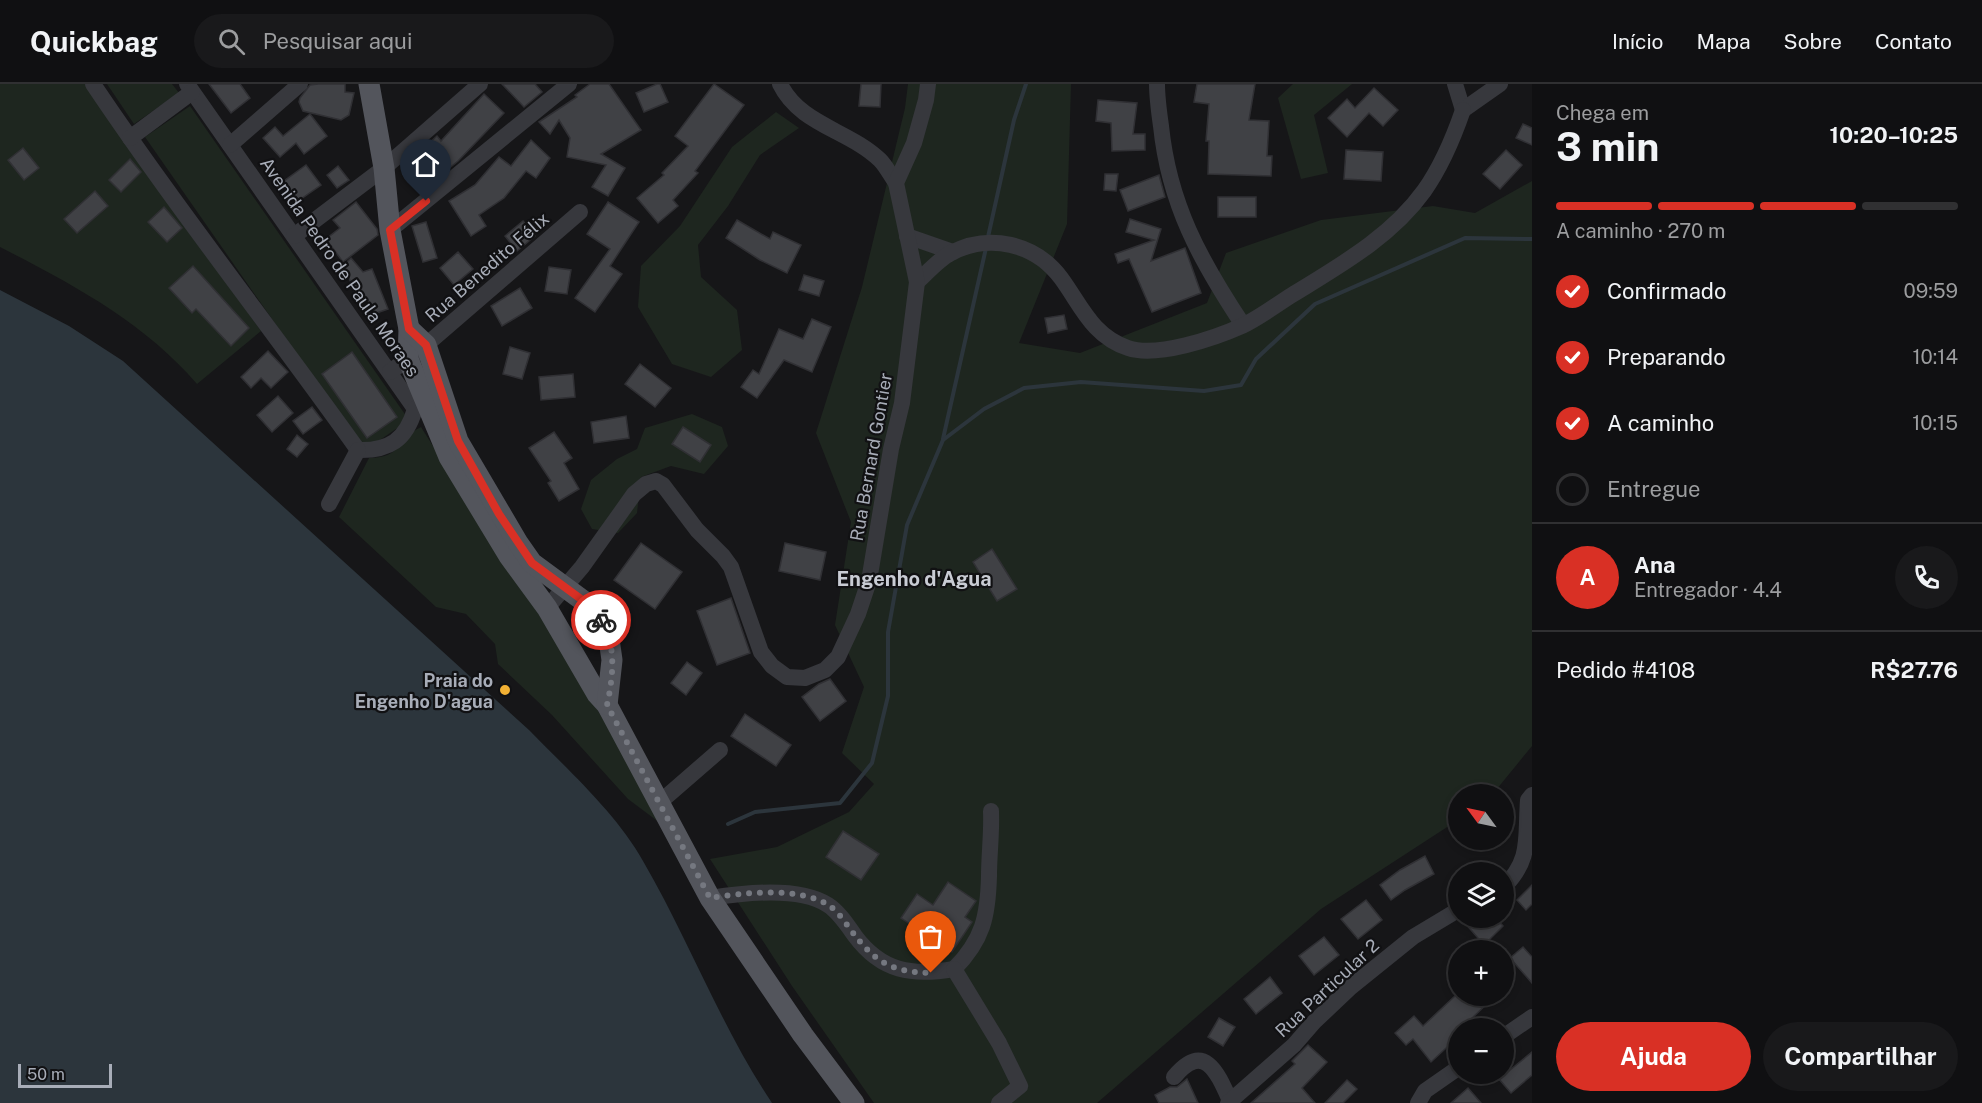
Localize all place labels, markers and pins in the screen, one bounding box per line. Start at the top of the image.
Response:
pin [400,139,451,201]
place label: Praia do Engenho D'agua [355,670,493,712]
marker: Praia do Engenho D'agua [498,683,512,697]
pin [905,911,956,973]

